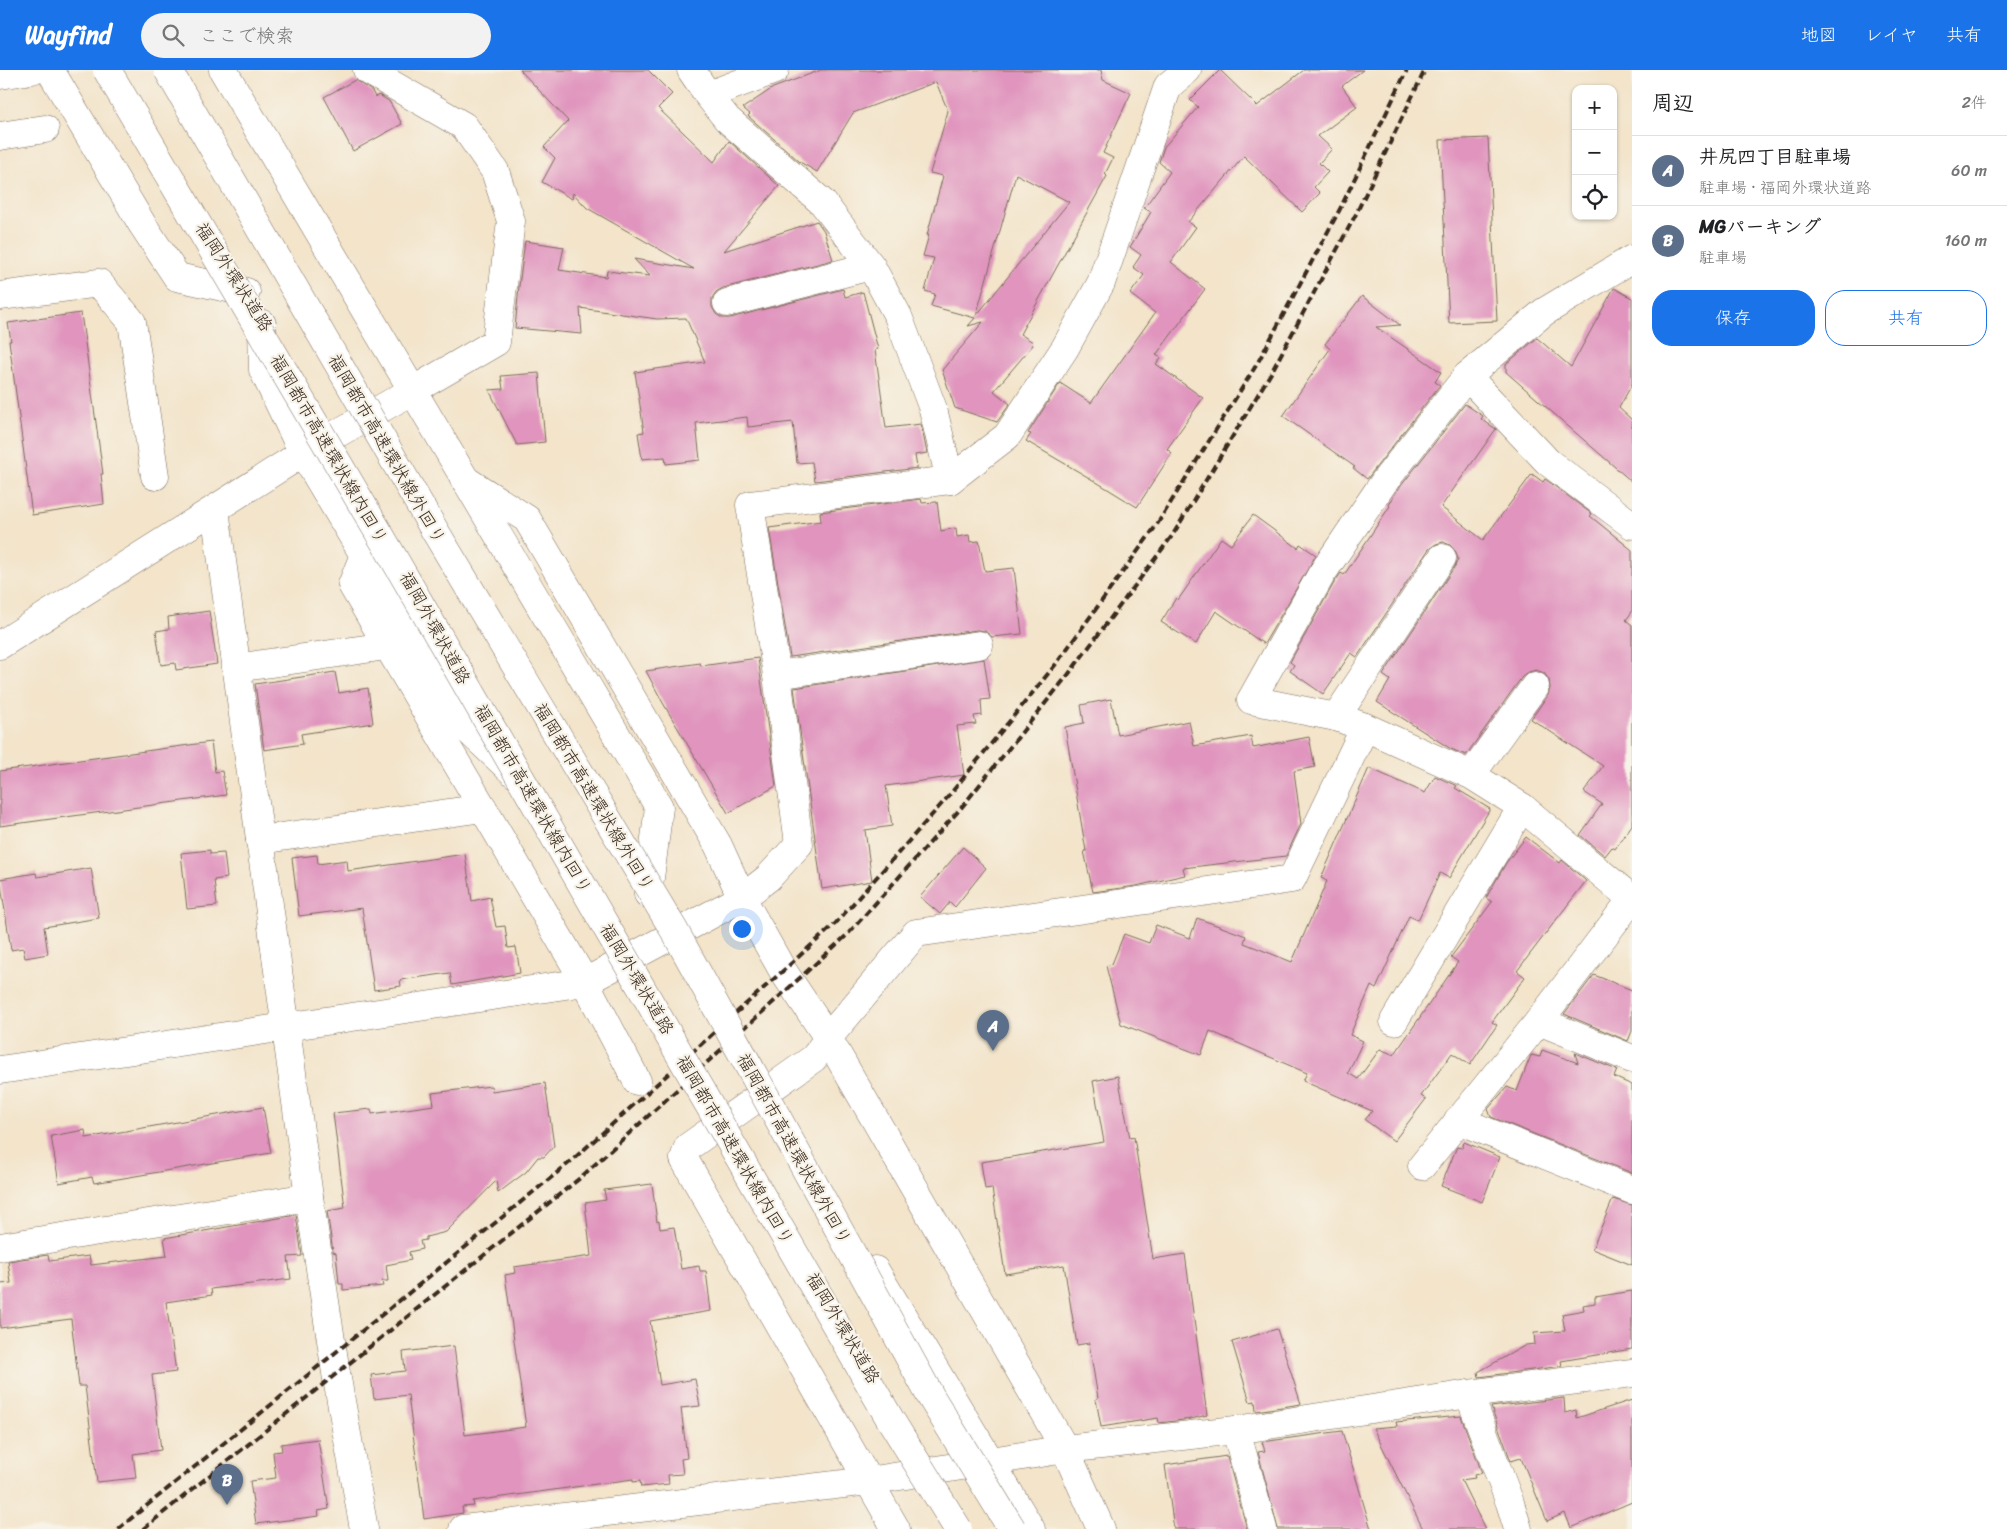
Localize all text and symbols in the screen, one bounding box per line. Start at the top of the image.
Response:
search box [141,13,491,58]
text: Wayfind [25,14,111,56]
text: ここで検索 [199,19,294,52]
text: 地図 [1801,19,1837,51]
text: レイヤ [1865,19,1918,51]
text: 共有 [1946,19,1982,51]
icon: search [159,21,187,49]
text: 周辺 [1652,84,1694,122]
map controls [1572,85,1617,220]
button: + [1572,85,1617,130]
text: 2件 [1962,88,1987,117]
button: − [1572,130,1617,175]
text: 井尻四丁目駐車場 [1699,140,1851,173]
text: A [1663,156,1673,185]
text: 60 m [1951,156,1987,185]
text: 駐車場 · 福岡外環状道路 [1699,173,1872,202]
button: locate [1572,175,1617,220]
text: MGパーキング [1699,210,1821,243]
street label: 福岡外環状道路 [186,215,282,339]
text: B [1663,226,1673,255]
text: 160 m [1944,226,1987,255]
text: 駐車場 [1699,243,1747,272]
button: 保存 [1652,290,1815,346]
button: 共有 [1825,290,1987,346]
street label: 福岡都市高速環状線内回り [261,347,397,551]
street label: 福岡都市高速環状線外回り [319,347,455,551]
street label: 福岡外環状道路 [390,565,480,691]
street label: 福岡都市高速環状線外回り [525,696,663,898]
street label: 福岡都市高速環状線内回り [465,697,601,901]
your location [729,916,755,942]
street label: 福岡外環状道路 [591,917,683,1041]
pin: A [977,1010,1009,1051]
street label: 福岡都市高速環状線外回り [728,1047,860,1251]
street label: 福岡都市高速環状線内回り [667,1048,803,1252]
street label: 福岡外環状道路 [797,1266,889,1390]
pin: B [211,1464,243,1505]

